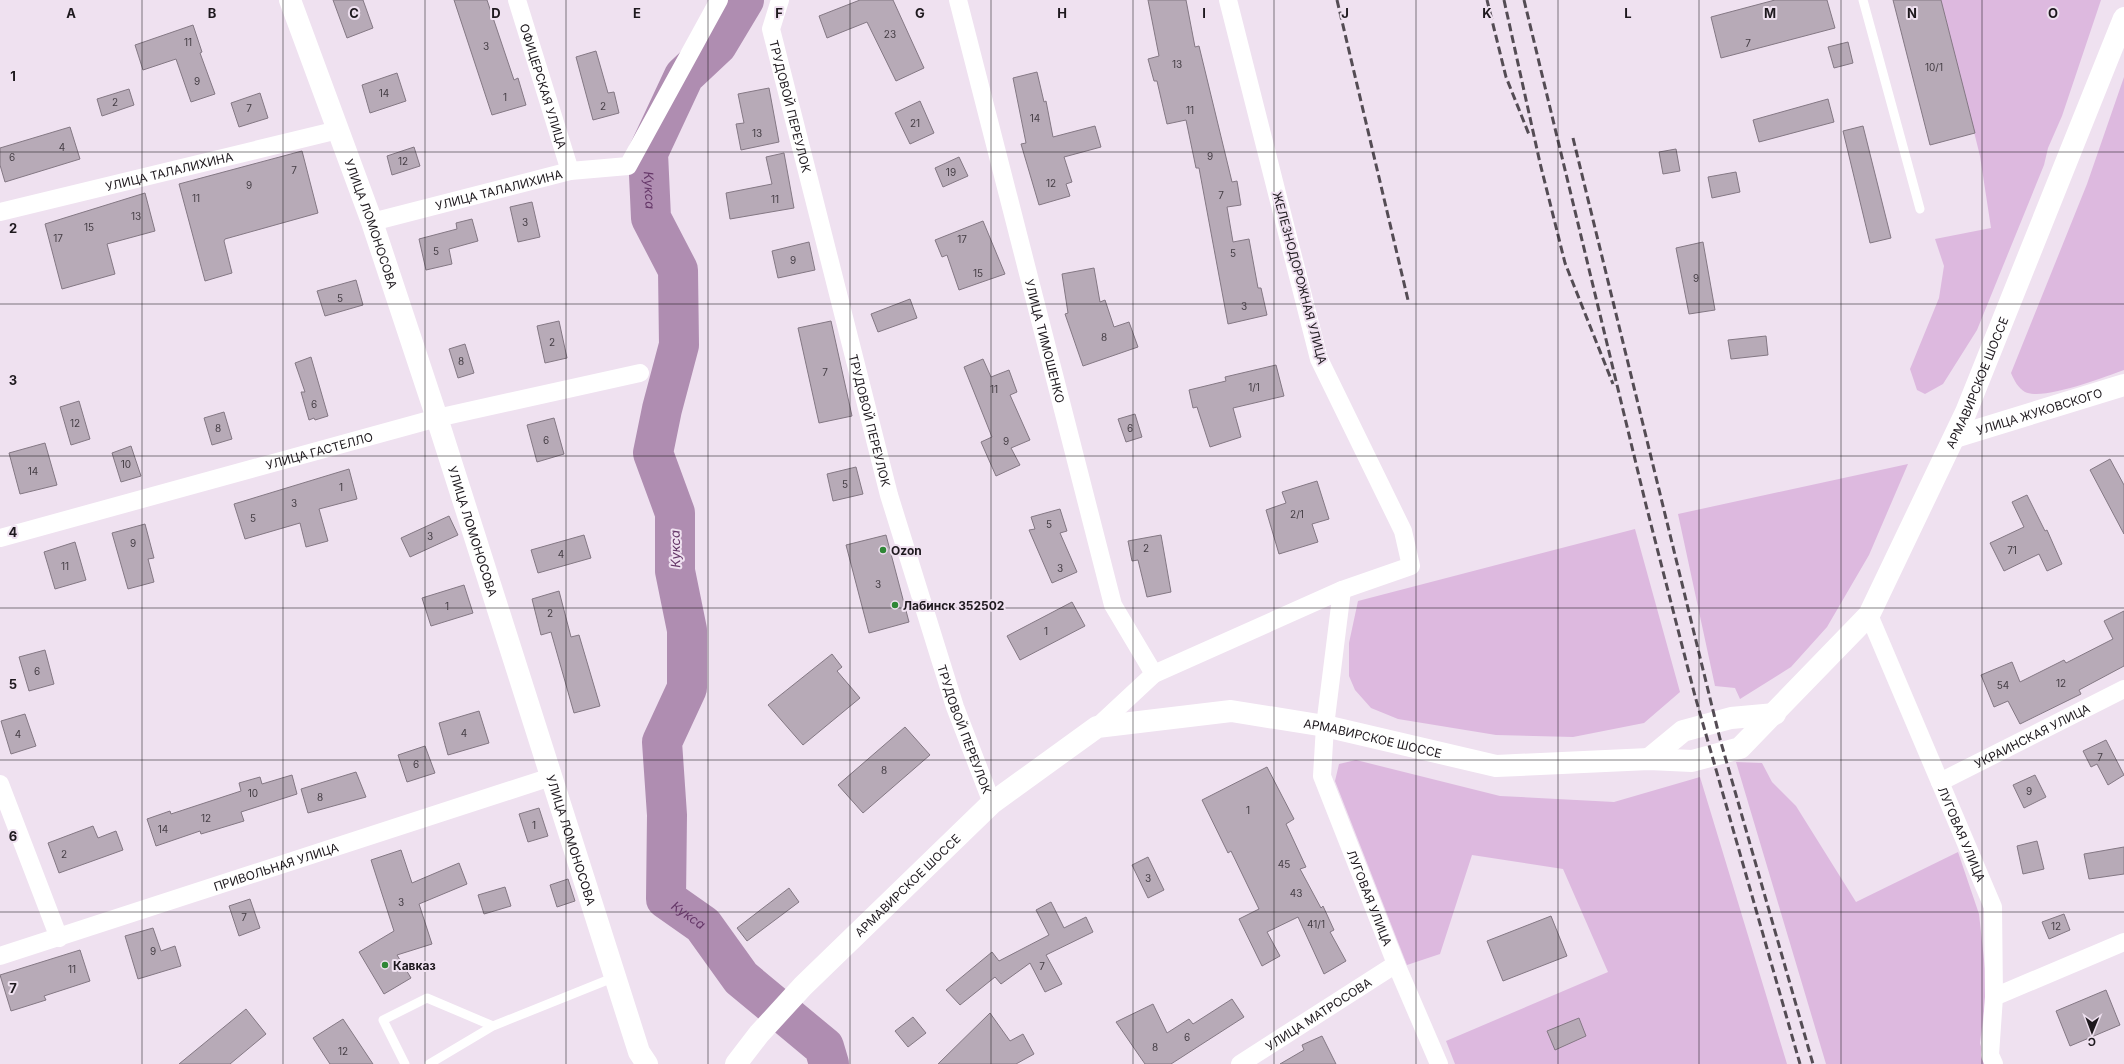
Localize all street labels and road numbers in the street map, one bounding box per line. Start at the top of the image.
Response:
street label: ОФИЦЕРСКАЯ УЛИЦА [517,21,570,150]
street label: ТРУДОВОЙ ПЕРЕУЛОК [767,38,815,174]
street label: УЛИЦА ТАЛАЛИХИНА [104,148,234,194]
street label: УЛИЦА ЛОМОНОСОВА [342,157,401,290]
street label: УЛИЦА ТАЛАЛИХИНА [434,166,564,213]
street label: ЖЕЛЕЗНОДОРОЖНАЯ УЛИЦА [1270,190,1330,366]
street label: УЛИЦА ТИМОШЕНКО [1022,278,1068,404]
street label: АРМАВИРСКОЕ ШОССЕ [1942,314,2011,451]
street label: ТРУДОВОЙ ПЕРЕУЛОК [846,352,894,488]
street label: УЛИЦА ЖУКОВСКОГО [1974,385,2104,438]
street label: УЛИЦА ГАСТЕЛЛО [264,428,374,472]
street label: УЛИЦА ЛОМОНОСОВА [445,464,501,598]
street label: ТРУДОВОЙ ПЕРЕУЛОК [935,663,995,796]
street label: УКРАИНСКАЯ УЛИЦА [1972,700,2092,771]
street label: АРМАВИРСКОЕ ШОССЕ [1303,715,1443,761]
street label: УЛИЦА ЛОМОНОСОВА [544,773,599,907]
street label: ЛУГОВАЯ УЛИЦА [1935,784,1989,884]
street label: АРМАВИРСКОЕ ШОССЕ [851,831,963,940]
street label: ПРИВОЛЬНАЯ УЛИЦА [212,839,340,894]
street label: ЛУГОВАЯ УЛИЦА [1344,848,1396,948]
street label: УЛИЦА МАТРОСОВА [1263,974,1374,1053]

